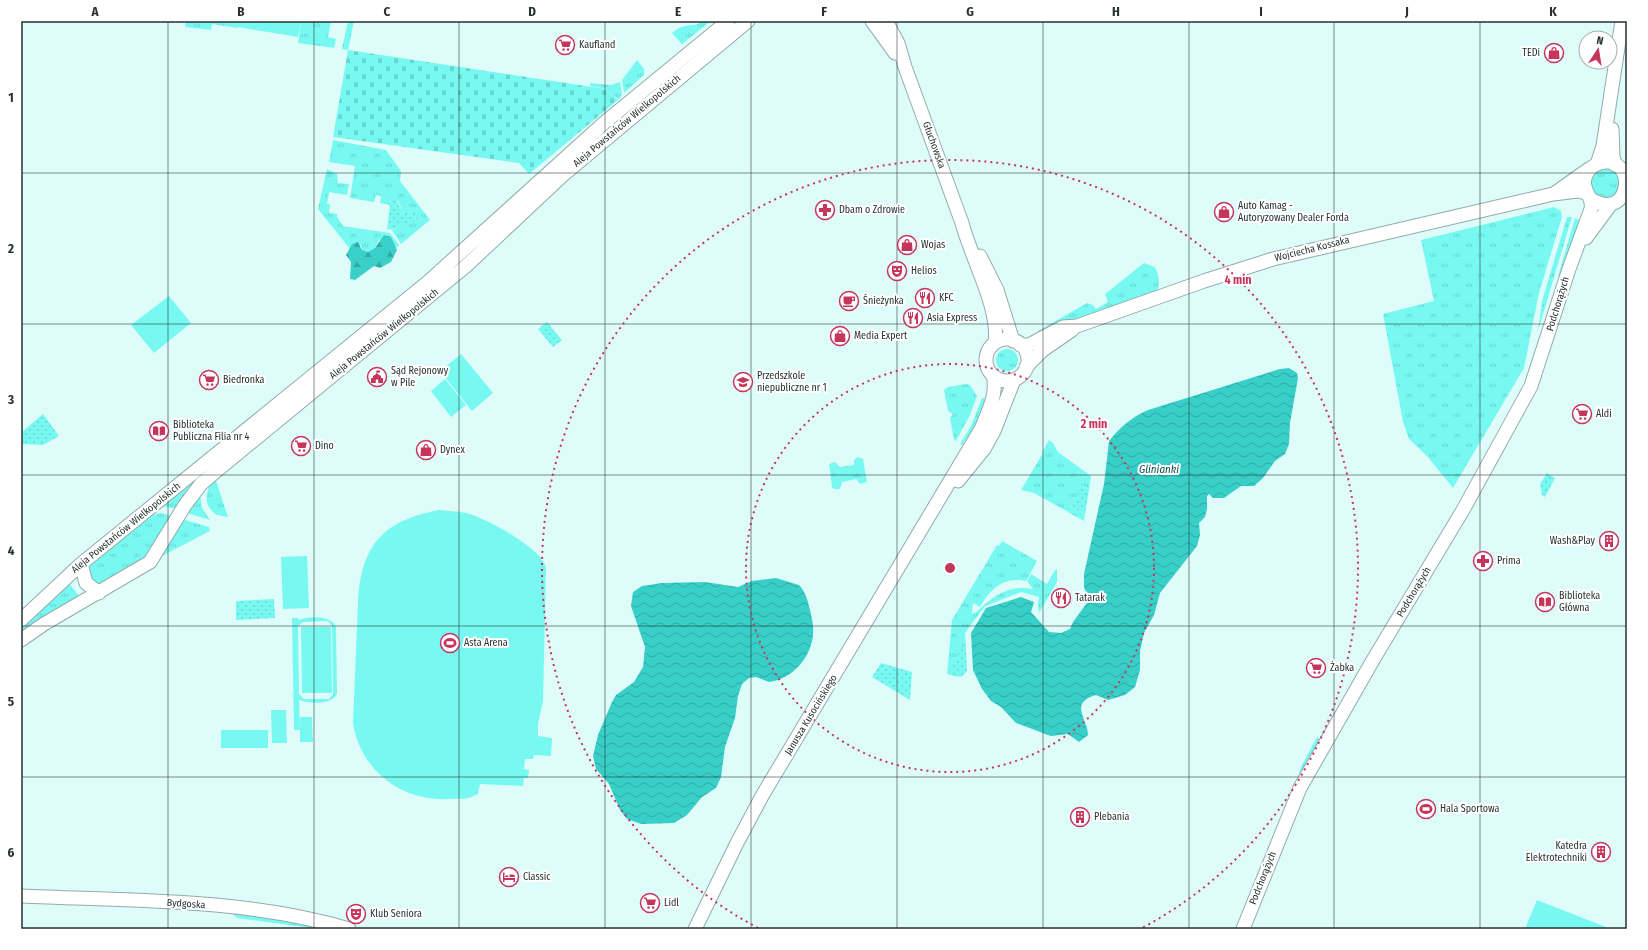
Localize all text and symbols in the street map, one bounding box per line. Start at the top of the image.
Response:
text: A [90,4,99,19]
text: B [237,4,245,19]
text: C [384,4,391,19]
text: D [528,4,536,19]
text: E [675,4,681,19]
text: F [821,4,827,19]
text: G [966,4,974,19]
text: H [1112,4,1120,19]
text: I [1259,4,1263,19]
text: J [1404,4,1409,19]
text: K [1549,4,1557,19]
north arrow [1578,30,1618,70]
supermarket icon: Kaufland [554,34,576,56]
text: N [1595,34,1605,48]
place label: Kaufland [579,39,615,51]
shop icon: TEDi [1543,42,1565,64]
place label: TEDi [1522,47,1540,59]
street label: Aleja Powstańców Wielkopolskich [570,72,683,170]
text: 1 [8,90,14,105]
street label: Głuchowska [920,120,948,170]
pharmacy icon: Dbam o Zdrowie [814,199,836,221]
place label: Auto Kamag - Autoryzowany Dealer Forda [1238,200,1349,224]
shop icon: Auto Kamag - Autoryzowany Dealer Forda [1213,201,1235,223]
place label: Dbam o Zdrowie [839,204,905,216]
shop icon: Wojas [896,234,918,256]
street label: Wojciecha Kossaka [1273,234,1351,264]
place label: Wojas [921,239,945,251]
text: 2 [7,241,14,256]
theatre icon: Helios [886,260,908,282]
place label: Helios [911,265,937,277]
text: 4 min [1224,273,1252,287]
street label: Podchorążych [1544,275,1572,333]
street label: Aleja Powstańców Wielkopolskich [326,286,441,382]
restaurant icon: KFC [914,287,936,309]
cafe icon: Śnieżynka [838,290,860,312]
place label: KFC [939,292,954,304]
place label: Śnieżynka [863,293,904,307]
restaurant icon: Asia Express [902,307,924,329]
place label: Asia Express [927,312,977,324]
shop icon: Media Expert [829,325,851,347]
place label: Media Expert [854,330,908,342]
place label: Sąd Rejonowy w Pile [391,365,449,389]
public building icon: Sąd Rejonowy w Pile [366,366,388,388]
supermarket icon: Biedronka [198,369,220,391]
place label: Przedszkole niepubliczne nr 1 [757,370,827,394]
school or university icon: Przedszkole niepubliczne nr 1 [732,371,754,393]
place label: Biedronka [223,374,265,386]
text: 3 [7,392,14,407]
supermarket icon: Aldi [1571,403,1593,425]
place label: Aldi [1596,408,1612,420]
text: 2 min [1080,417,1107,431]
place label: Biblioteka Publiczna Filia nr 4 [173,419,250,443]
library icon: Biblioteka Publiczna Filia nr 4 [148,420,170,442]
supermarket icon: Dino [290,435,312,457]
shop icon: Dynex [415,439,437,461]
place label: Dino [315,440,334,452]
place label: Dynex [440,444,465,456]
water label: Glinianki [1139,463,1179,476]
street label: Aleja Powstańców Wielkopolskich [68,480,183,576]
building icon: Wash&Play [1598,530,1620,552]
place label: Wash&Play [1550,535,1596,547]
text: 4 [8,543,15,558]
pharmacy icon: Prima [1472,550,1494,572]
place label: Prima [1497,555,1521,567]
centre of rings [943,561,957,575]
street label: Podchorążych [1394,565,1434,619]
restaurant icon: Tatarak [1050,587,1072,609]
place label: Biblioteka Główna [1559,590,1600,614]
library icon: Biblioteka Główna [1534,591,1556,613]
place label: Tatarak [1075,592,1105,604]
sports icon: Asta Arena [439,632,461,654]
place label: Asta Arena [464,637,508,649]
supermarket icon: Żabka [1305,657,1327,679]
place label: Żabka [1330,660,1354,674]
street label: Janusza Kusocińskiego [781,672,840,757]
text: 5 [8,694,14,709]
sports icon: Hala Sportowa [1415,798,1437,820]
place label: Hala Sportowa [1440,803,1500,815]
building icon: Plebania [1069,806,1091,828]
place label: Plebania [1094,811,1130,823]
place label: Katedra Elektrotechniki [1526,840,1587,864]
building icon: Katedra Elektrotechniki [1590,841,1612,863]
text: 6 [8,845,15,860]
street label: Podchorążych [1247,850,1279,906]
hotel icon: Classic [498,866,520,888]
place label: Classic [523,871,551,883]
supermarket icon: Lidl [639,892,661,914]
street label: Bydgoska [166,897,206,911]
place label: Lidl [664,897,679,909]
theatre icon: Klub Seniora [345,903,367,925]
place label: Klub Seniora [370,908,422,920]

